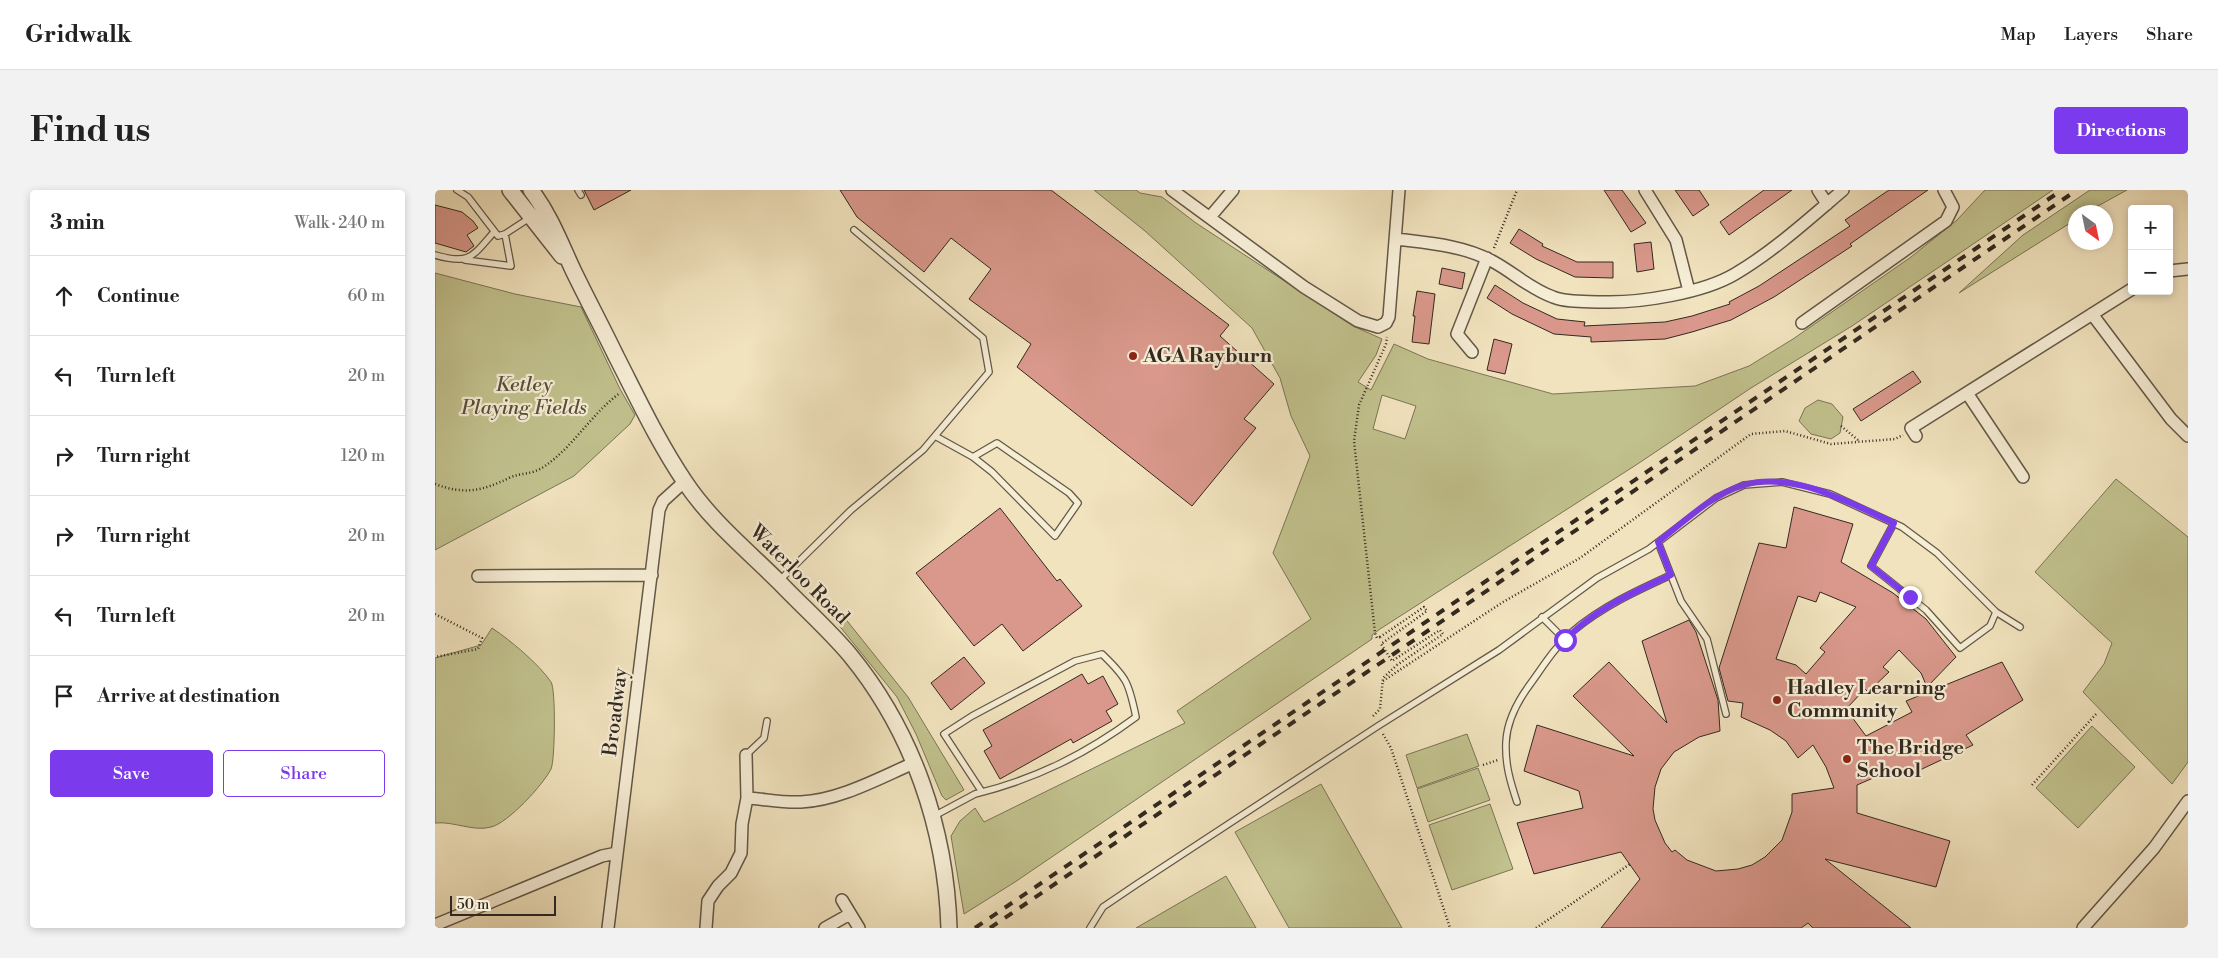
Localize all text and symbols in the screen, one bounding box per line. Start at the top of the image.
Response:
text: Gridwalk [25,20,132,50]
text: Map [2001,23,2036,46]
text: Layers [2064,23,2118,46]
text: Share [2146,23,2193,46]
button: Directions [2054,107,2188,154]
text: Find us [30,109,150,152]
north arrow [2068,205,2113,250]
map controls [2128,205,2173,295]
button: + [2128,205,2173,250]
text: 3 min [50,210,105,236]
text: Walk · 240 m [294,213,385,233]
button: − [2128,250,2173,295]
icon: ahead [50,282,78,310]
text: Continue [97,284,180,308]
text: 60 m [347,286,385,306]
place label: AGA Rayburn [1142,344,1273,369]
marker: AGA Rayburn [1127,350,1139,362]
icon: left [50,362,78,390]
text: Turn left [97,364,176,388]
text: 20 m [348,366,385,386]
park label: Ketley Playing Fields [460,373,587,421]
icon: right [50,442,78,470]
text: Turn right [97,444,190,468]
text: 120 m [341,446,385,466]
street label: Waterloo Road [743,519,855,631]
icon: right [50,522,78,550]
text: Turn right [97,524,190,548]
text: 20 m [348,526,385,546]
route end [1899,586,1922,609]
icon: left [50,602,78,630]
text: Turn left [97,604,176,628]
text: 20 m [348,606,385,626]
route start [1554,629,1577,652]
street label: Broadway [598,666,634,759]
place label: Hadley Learning Community [1787,676,1946,724]
icon: arrive [50,682,78,710]
text: Arrive at destination [97,684,280,708]
marker: Hadley Learning Community [1771,694,1783,706]
place label: The Bridge School [1857,736,1964,784]
button: Save [50,750,213,797]
button: Share [223,750,385,797]
marker: The Bridge School [1841,753,1853,765]
scale bar [450,893,556,916]
text: 50 m [457,896,489,914]

